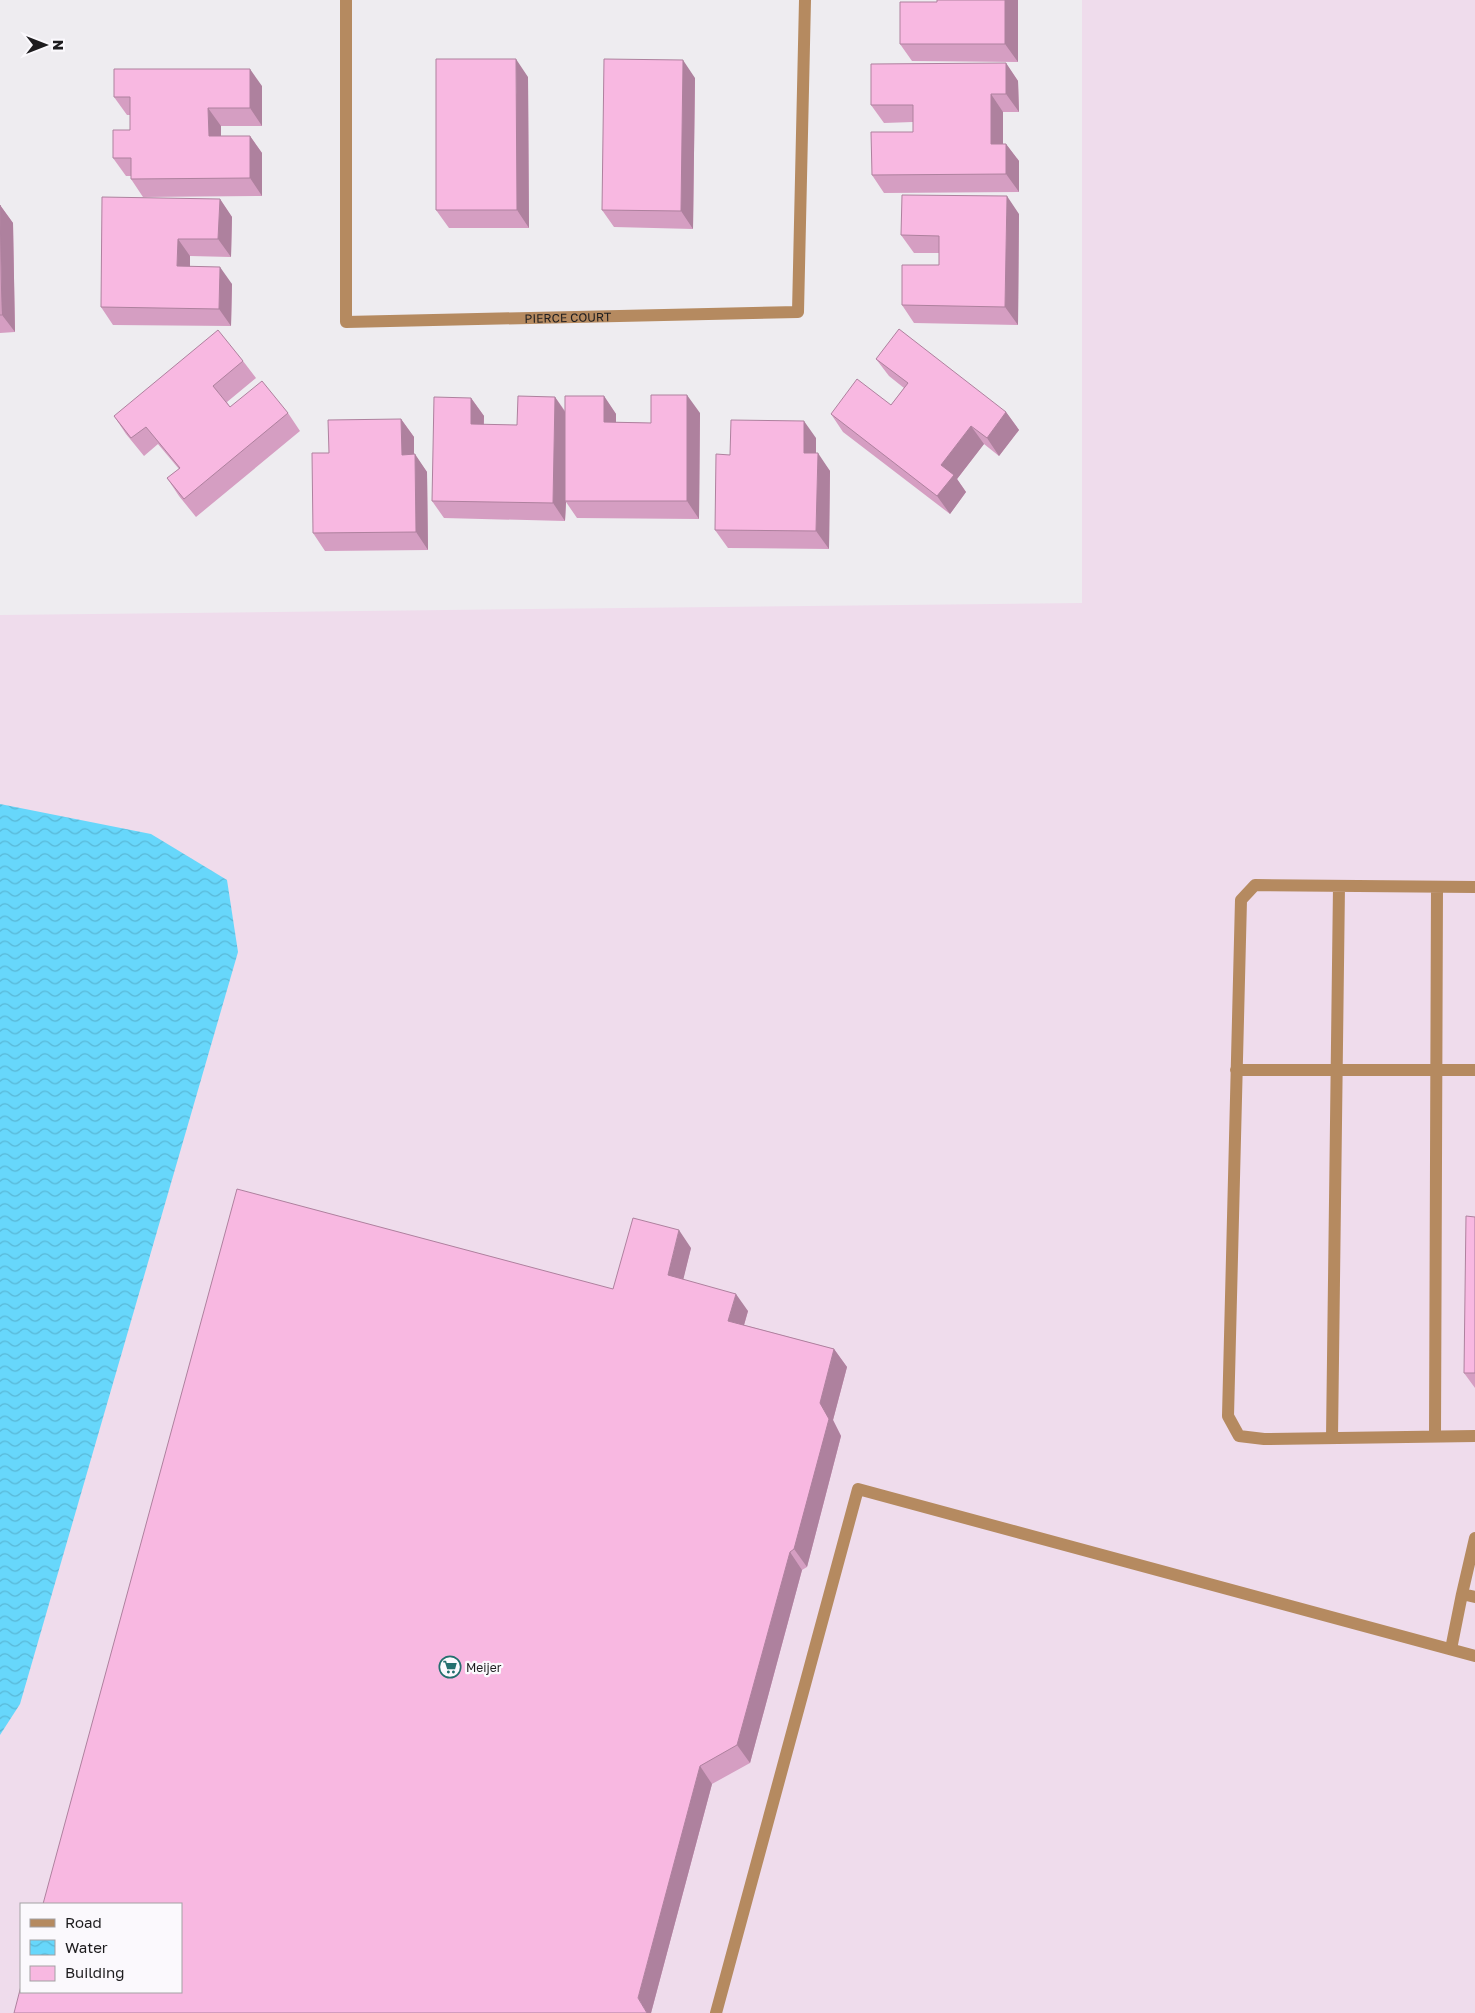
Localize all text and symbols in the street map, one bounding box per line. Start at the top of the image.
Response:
north arrow [20,20,70,70]
text: N [50,40,67,50]
street label: PIERCE COURT [524,309,612,326]
supermarket icon: Meijer [438,1655,462,1679]
place label: Meijer [466,1660,502,1675]
legend [20,1903,182,1993]
text: Road [65,1913,102,1931]
text: Water [65,1938,108,1956]
text: Building [65,1963,125,1981]

